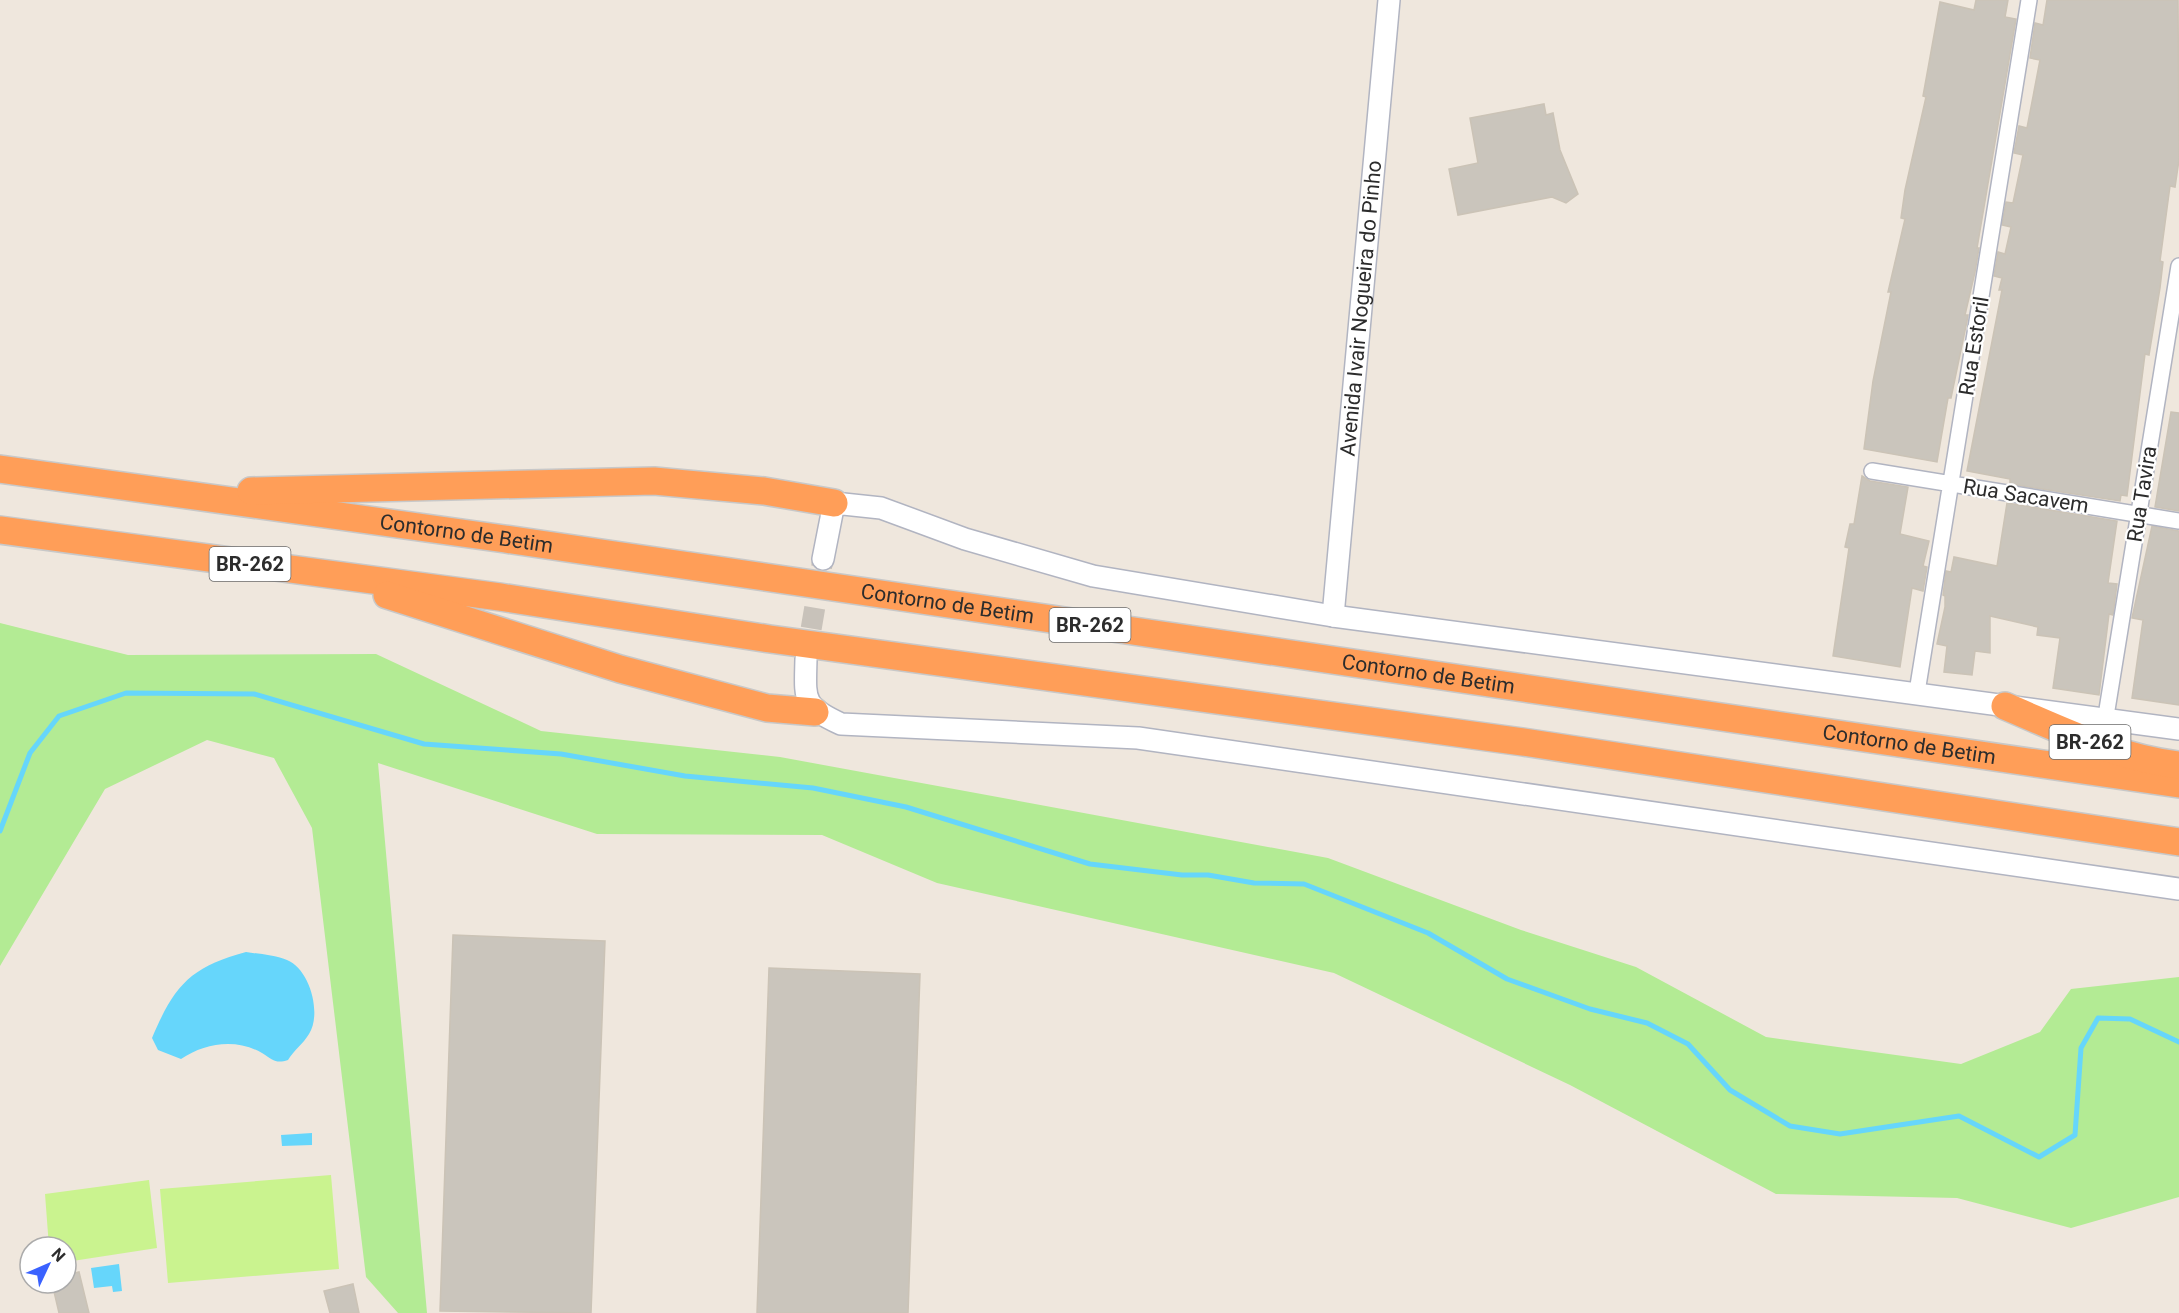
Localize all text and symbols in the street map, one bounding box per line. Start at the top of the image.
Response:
street label: Avenida Ivair Nogueira do Pinho [1336,159,1386,457]
street label: Rua Estoril [1954,295,1994,397]
street label: Rua Tavira [2123,444,2161,544]
street label: Rua Sacavem [1961,474,2091,518]
street label: Contorno de Betim [378,510,555,558]
road number: BR-262 [210,547,290,581]
street label: Contorno de Betim [859,579,1036,628]
road number: BR-262 [1050,608,1130,642]
street label: Contorno de Betim [1340,650,1517,699]
street label: Contorno de Betim [1821,720,1997,769]
road number: BR-262 [2050,725,2130,759]
north arrow [18,1235,78,1295]
text: N [48,1244,69,1266]

